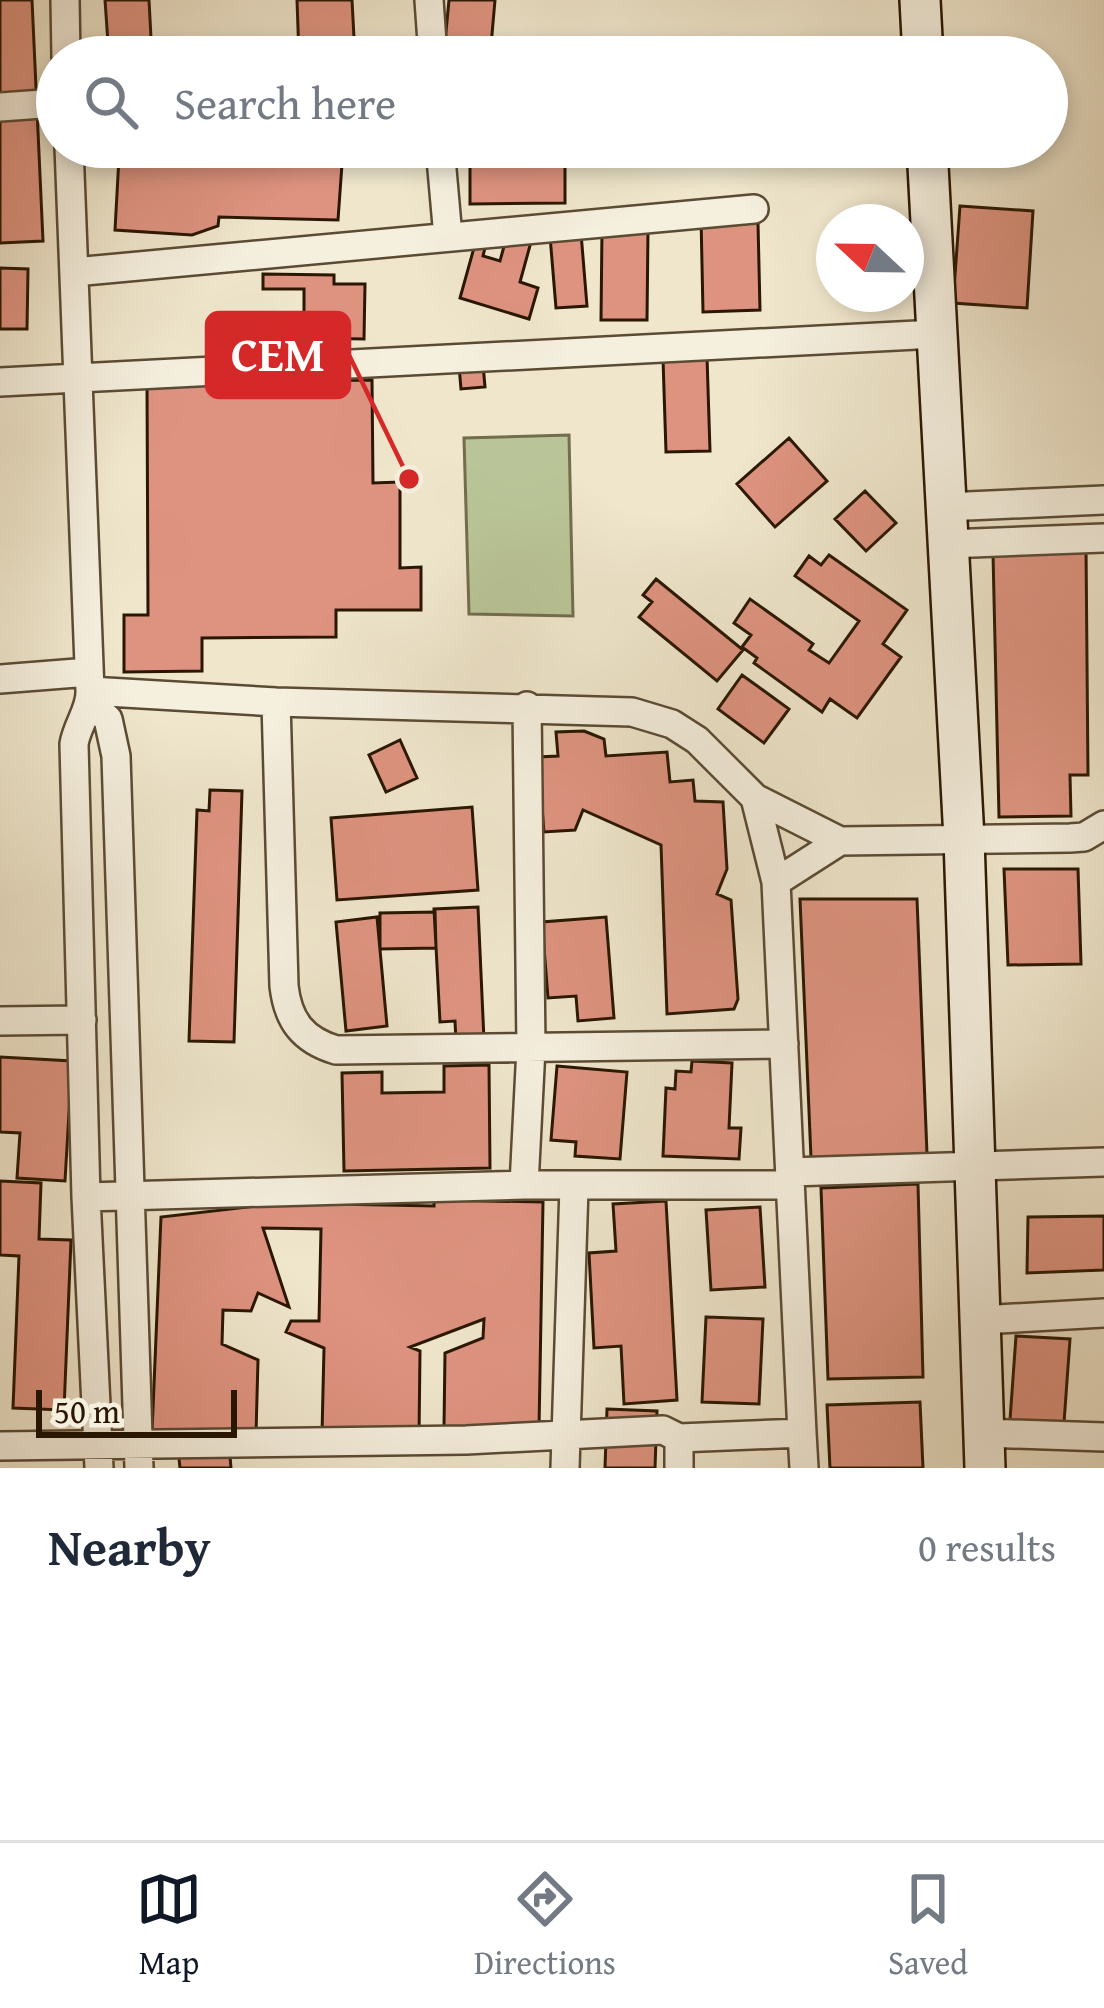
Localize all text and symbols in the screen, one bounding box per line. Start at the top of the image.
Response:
search box [36,36,1068,168]
icon: search [78,69,144,135]
text: Search here [174,70,396,135]
north arrow [816,204,924,312]
callout: CEM [207,313,349,397]
text: CEM [231,318,325,389]
scale bar [36,1384,237,1437]
text: 50 m [54,1387,120,1435]
text: Nearby [48,1509,211,1584]
text: 0 results [918,1518,1056,1575]
tab: Map [136,1866,202,1986]
tab: Directions [474,1866,616,1986]
tab: Saved [888,1866,968,1986]

